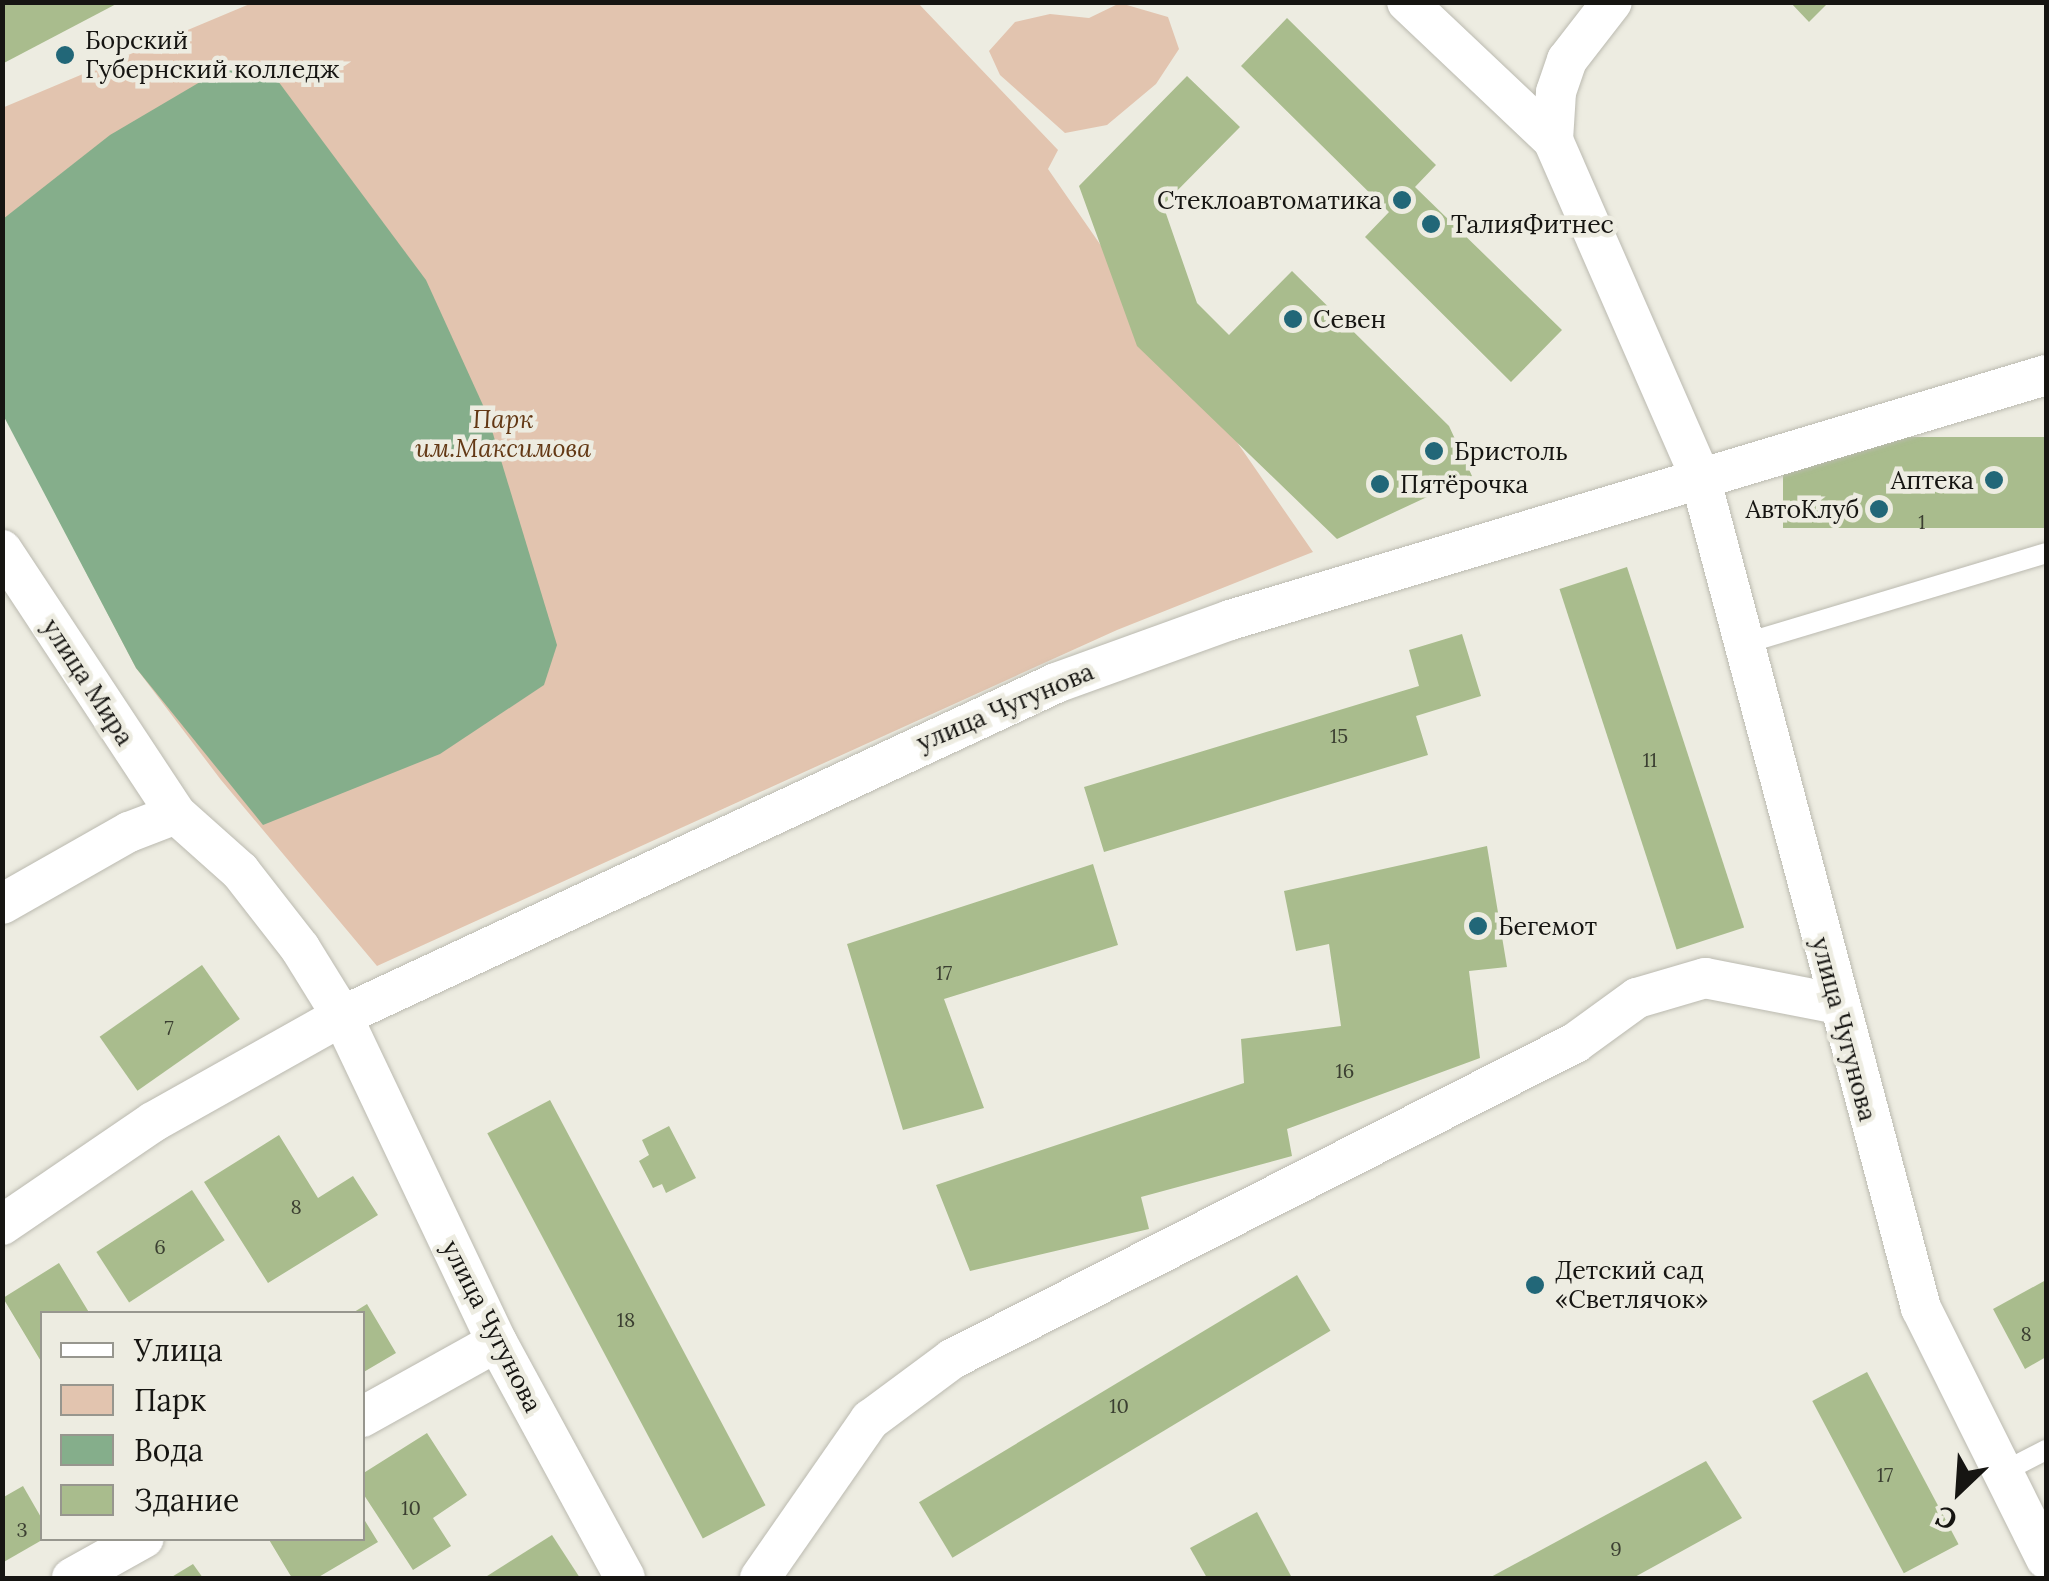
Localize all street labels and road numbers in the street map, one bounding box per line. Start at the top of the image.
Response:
street label: улица Мира [36,613,140,751]
street label: улица Чугунова [912,656,1098,758]
street label: улица Чугунова [1805,934,1883,1124]
street label: улица Чугунова [436,1235,548,1417]

